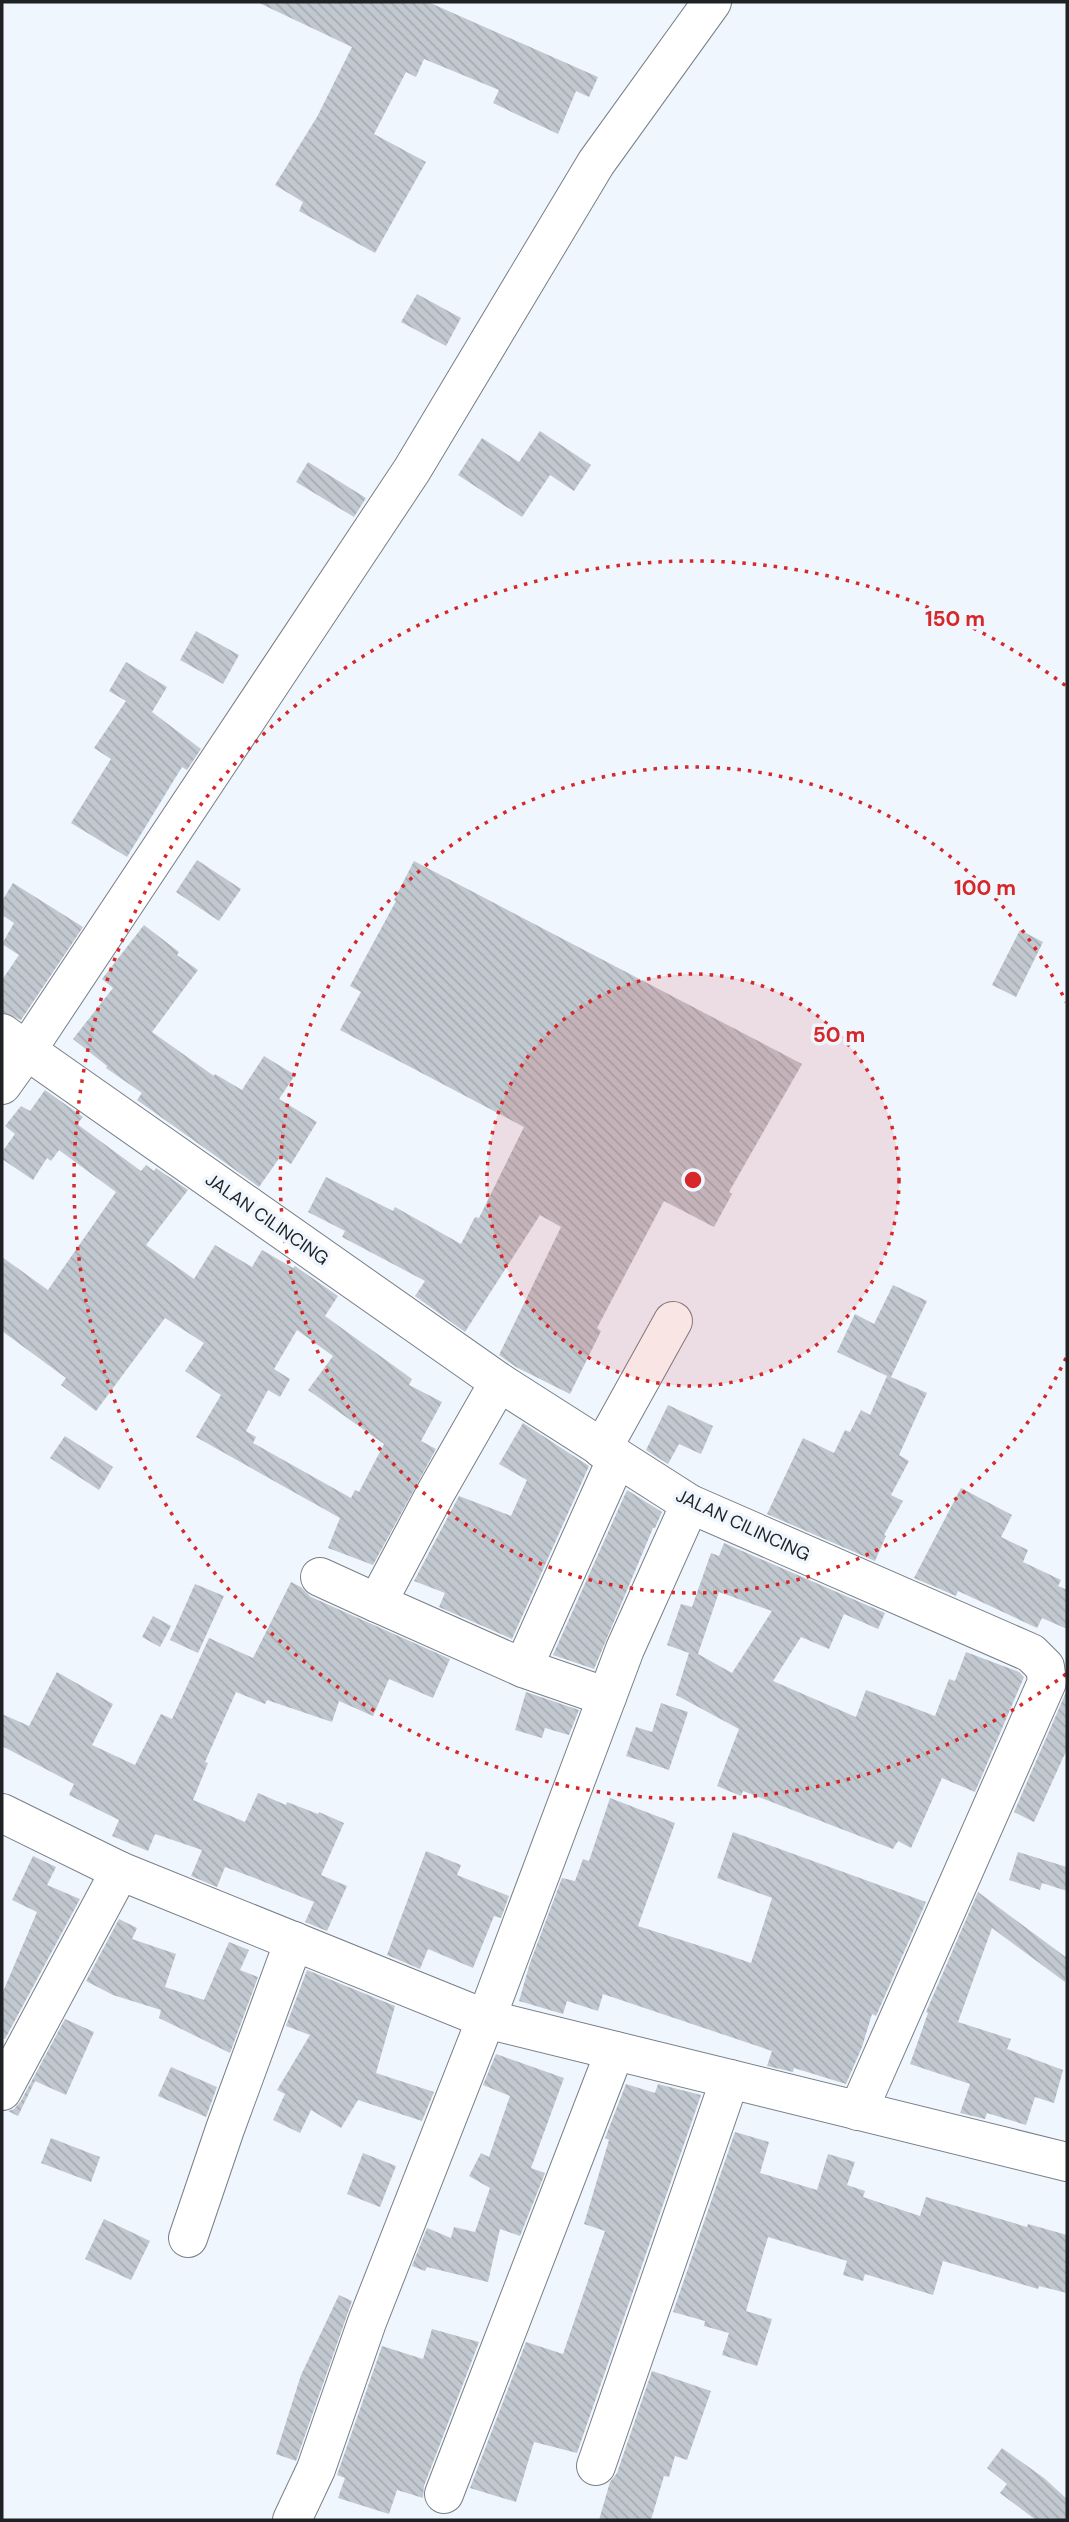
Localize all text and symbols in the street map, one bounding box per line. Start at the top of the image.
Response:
text: 150 m [925,605,985,633]
text: 100 m [954,874,1016,902]
text: 50 m [813,1021,865,1049]
street label: JALAN CILINCING [200,1167,334,1271]
centre of rings [681,1168,705,1192]
street label: JALAN CILINCING [672,1483,814,1567]

